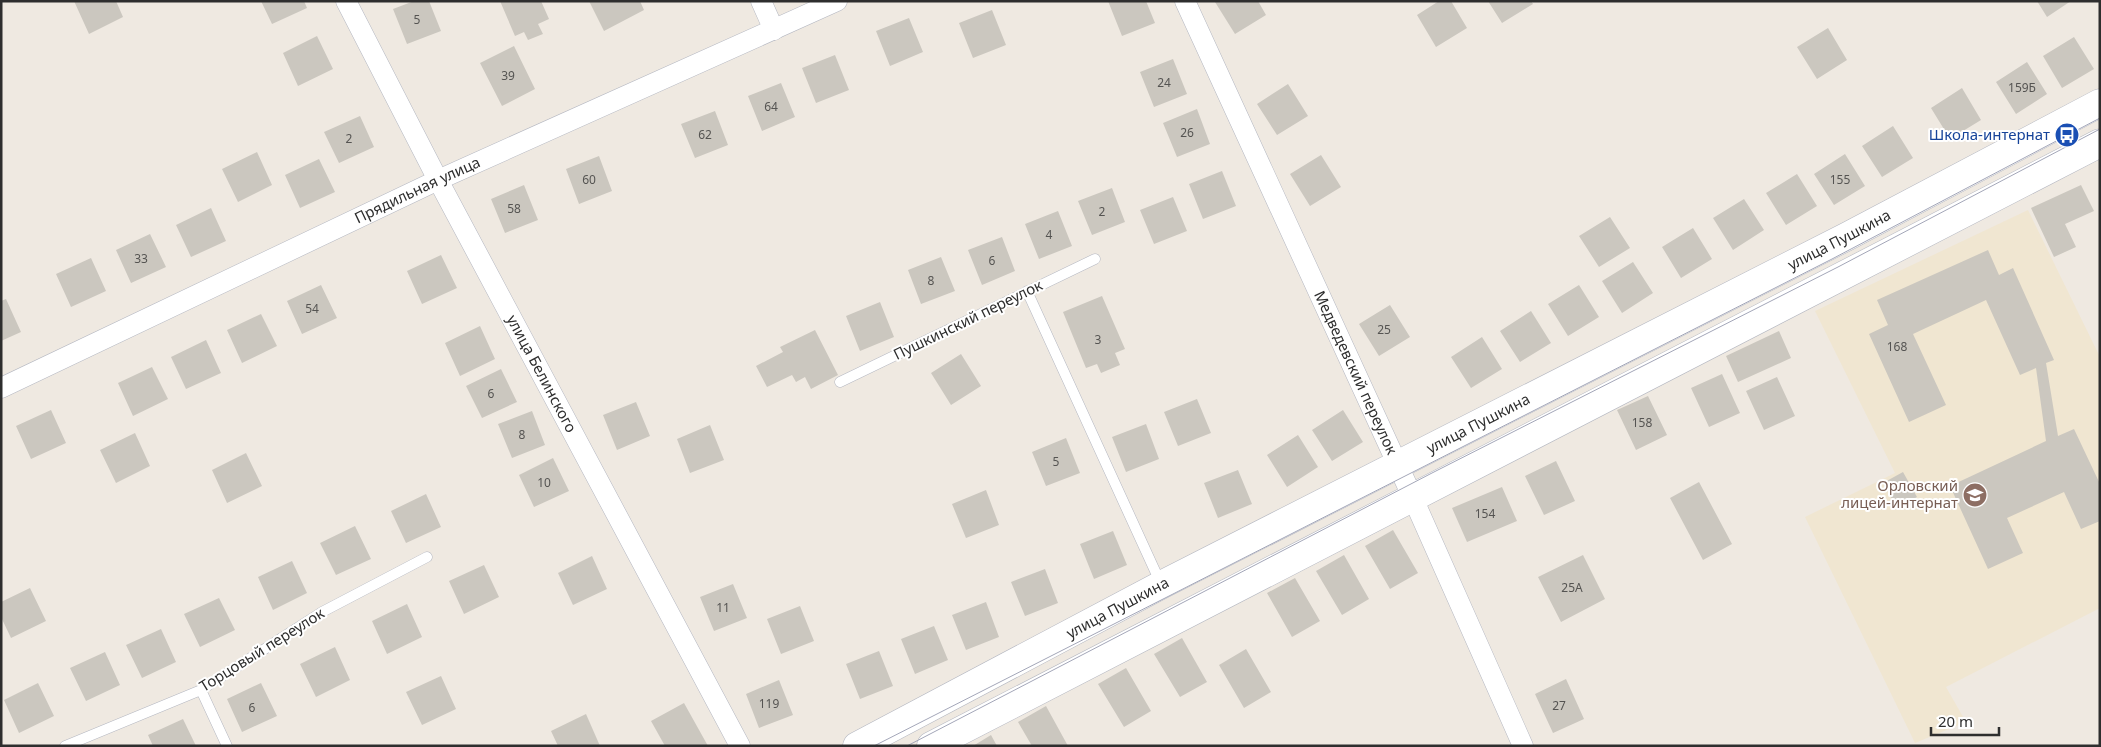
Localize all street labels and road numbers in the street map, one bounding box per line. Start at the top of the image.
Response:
street label: Прядильная улица [351,151,483,227]
street label: улица Пушкина [1784,204,1894,274]
street label: Пушкинский переулок [890,274,1045,364]
street label: Медведевский переулок [1310,287,1403,458]
street label: улица Белинского [503,311,582,436]
street label: улица Пушкина [1423,388,1533,457]
street label: улица Пушкина [1062,572,1172,642]
street label: Торцовый переулок [195,603,328,696]

